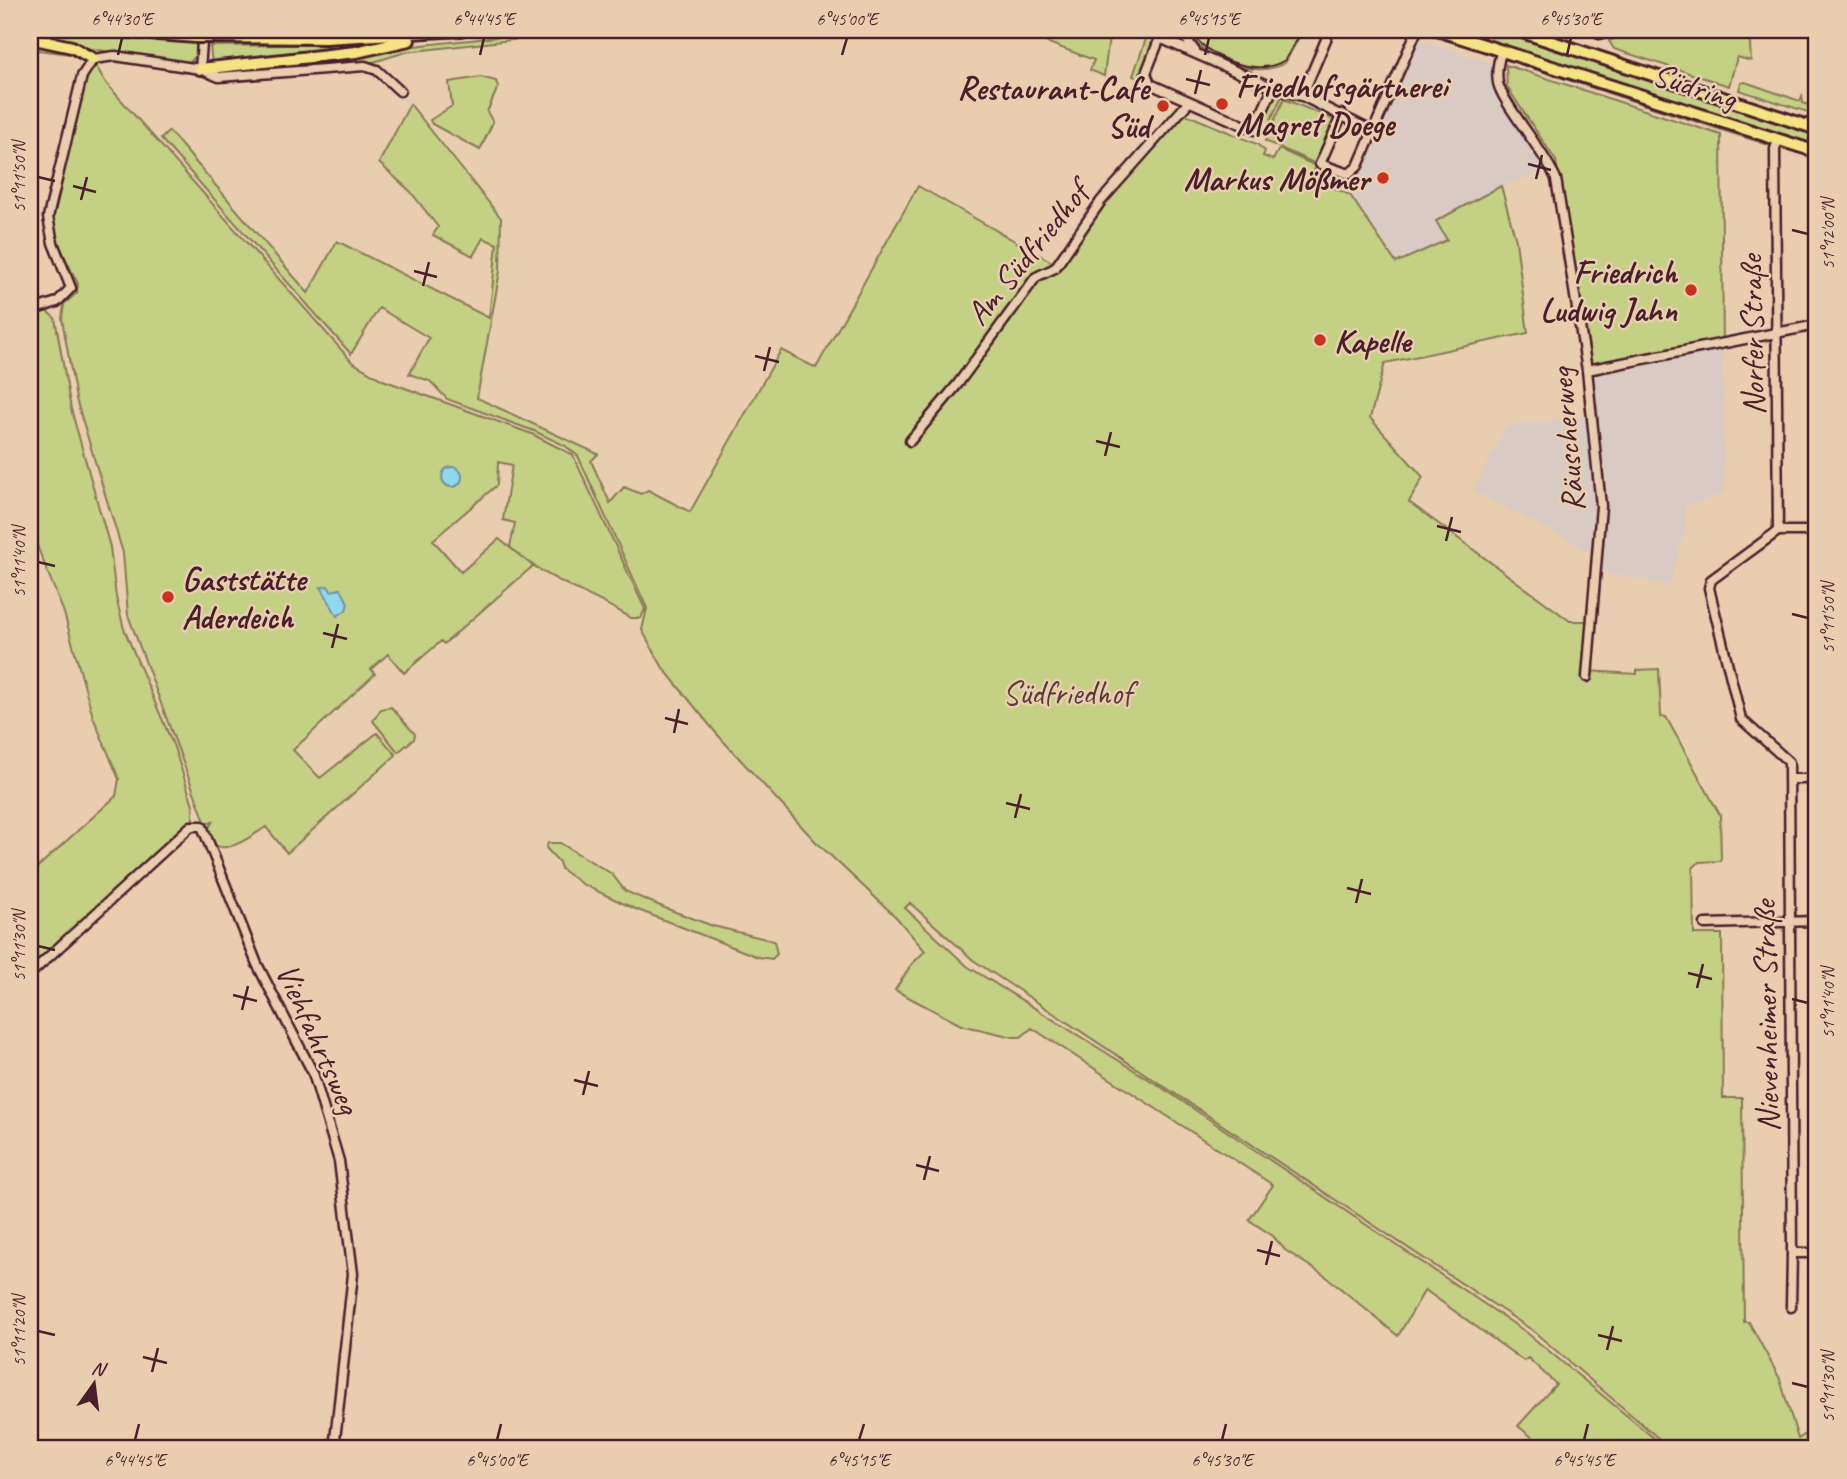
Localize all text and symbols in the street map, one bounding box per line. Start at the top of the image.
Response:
text: 6°44'30"E [91,8,155,30]
text: 6°44'45"E [453,8,517,30]
text: 6°45'00"E [816,8,880,30]
text: 6°45'15"E [1178,8,1242,30]
text: 6°45'30"E [1540,8,1604,30]
street label: Südring [1647,53,1743,120]
place label: Friedhofsgärtnerei Magret Doege [1236,65,1452,145]
place label: Restaurant-Cafe Süd [957,67,1155,147]
marker: Friedhofsgärtnerei Magret Doege [1214,96,1230,112]
marker: Restaurant-Cafe Süd [1155,98,1171,114]
text: 51°11'50"N [8,138,30,212]
place label: Markus Mößmer [1184,158,1372,200]
street label: Am Südfriedhof [956,168,1102,334]
marker: Markus Mößmer [1375,170,1391,186]
text: 51°12'00"N [1817,195,1839,269]
place label: Friedrich Ludwig Jahn [1540,251,1679,331]
street label: Norfer Straße [1730,252,1774,416]
marker: Friedrich Ludwig Jahn [1683,282,1699,298]
place label: Kapelle [1334,320,1413,362]
marker: Kapelle [1312,332,1328,348]
street label: Räuscherweg [1540,364,1594,514]
text: 51°11'40"N [8,523,30,597]
place label: Gaststätte Aderdeich [182,558,308,638]
text: 51°11'50"N [1817,579,1839,653]
marker: Gaststätte Aderdeich [160,589,176,605]
park label: Südfriedhof [1003,672,1139,714]
street label: Nievenheimer Straße [1743,898,1789,1132]
text: 51°11'30"N [8,907,30,981]
street label: Viehfahrtsweg [266,957,371,1122]
text: 51°11'40"N [1817,964,1839,1038]
text: 51°11'20"N [8,1292,30,1366]
text: 51°11'30"N [1817,1348,1839,1422]
north arrow [60,1350,130,1420]
text: N [89,1355,110,1382]
text: 6°44'45"E [104,1449,168,1471]
text: 6°45'00"E [466,1449,530,1471]
text: 6°45'15"E [828,1449,892,1471]
text: 6°45'30"E [1191,1449,1255,1471]
text: 6°45'45"E [1553,1449,1617,1471]

